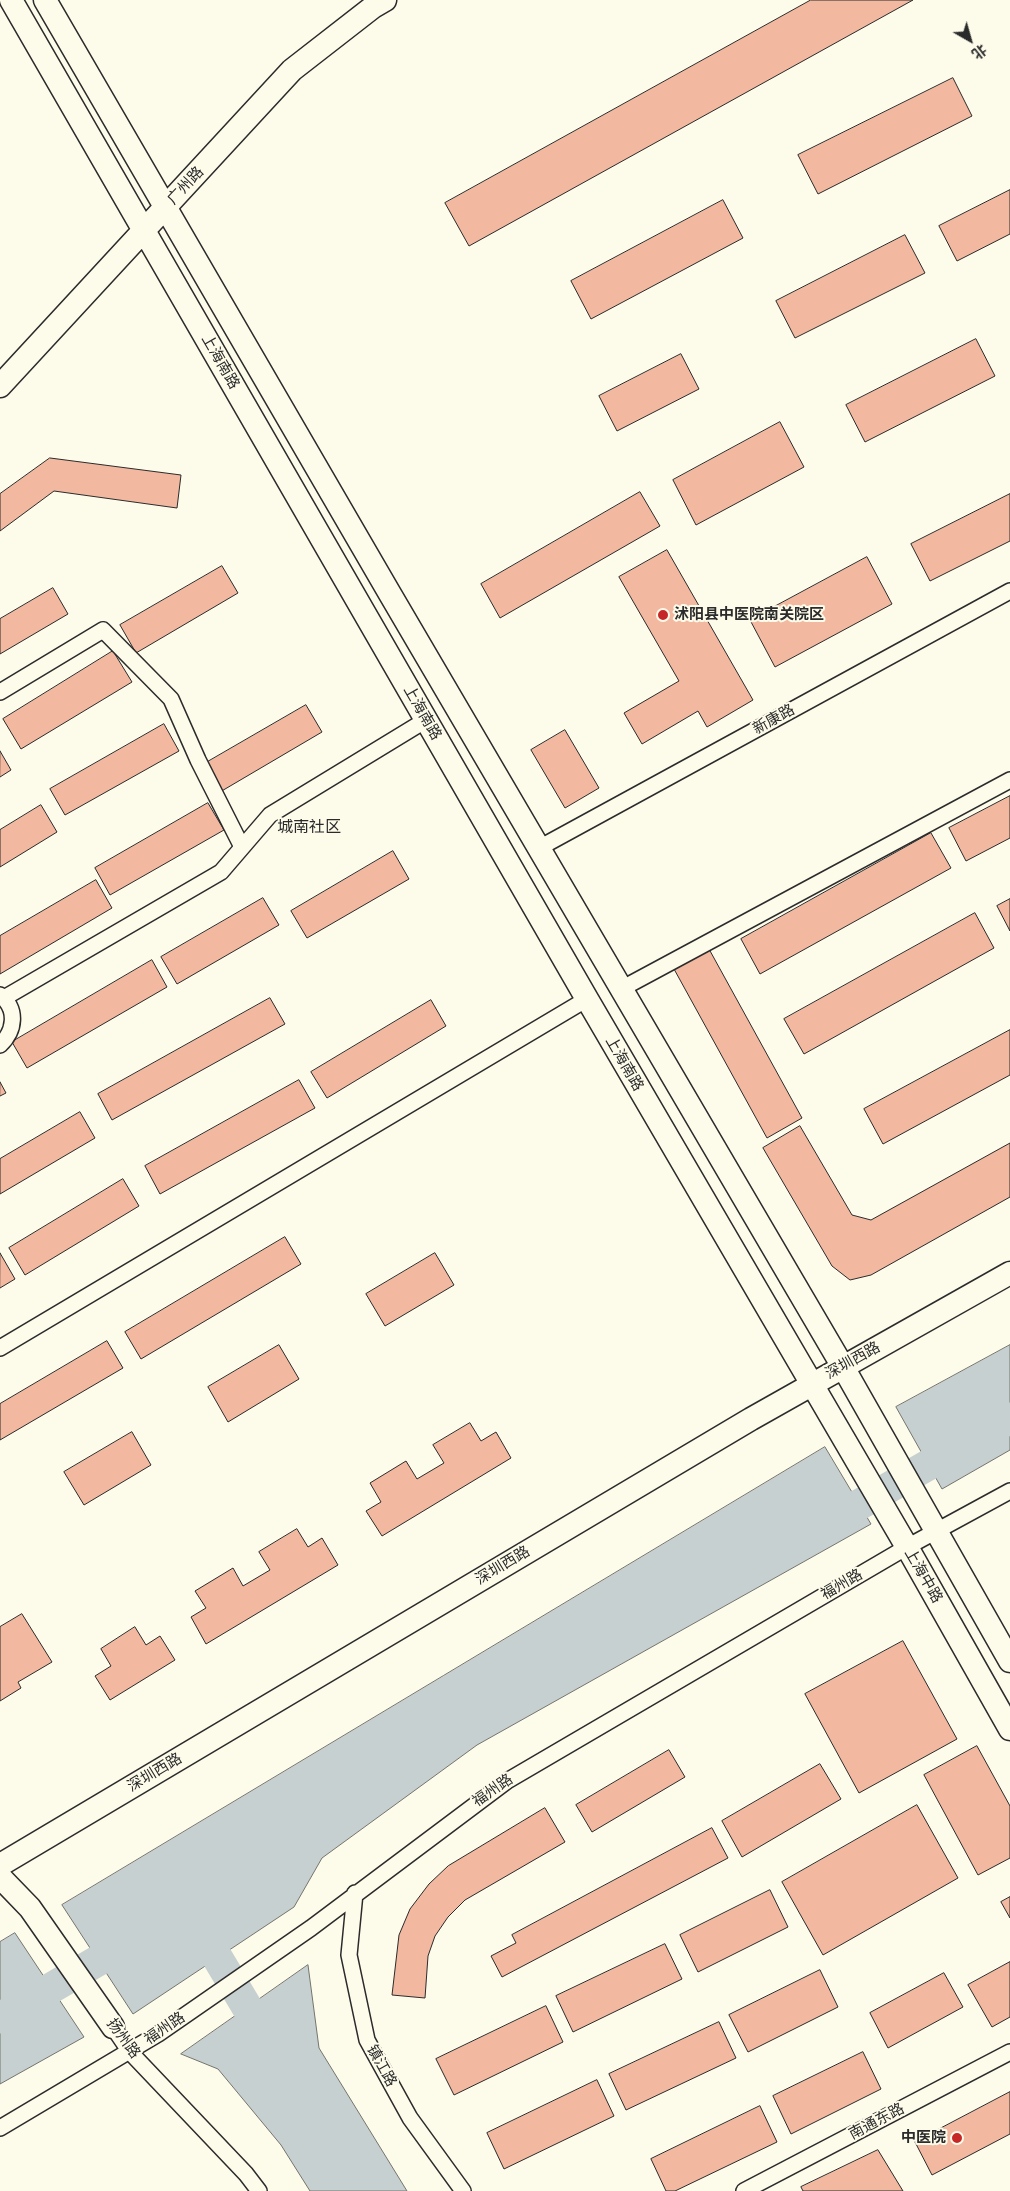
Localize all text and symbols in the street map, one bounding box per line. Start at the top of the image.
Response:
north arrow [945,15,995,65]
text: 北 [968,40,990,63]
street label: 广州路 [164,163,208,209]
street label: 上海南路 [197,332,243,392]
place label: 沭阳县中医院南关院区 [674,606,824,624]
marker: 沭阳县中医院南关院区 [656,608,670,622]
street label: 上海南路 [399,683,445,743]
street label: 新康路 [750,701,798,739]
district label: 城南社区 [277,818,341,838]
street label: 上海南路 [601,1034,647,1094]
street label: 深圳西路 [822,1339,884,1383]
street label: 深圳西路 [473,1543,533,1589]
street label: 上海中路 [900,1546,946,1606]
street label: 福州路 [818,1566,866,1604]
street label: 深圳西路 [125,1750,185,1796]
street label: 福州路 [469,1771,517,1811]
street label: 福州路 [141,2009,189,2049]
street label: 扬州路 [102,2016,144,2062]
street label: 镇江路 [362,2042,400,2090]
street label: 南通东路 [846,2100,908,2144]
place label: 中医院 [901,2129,946,2147]
marker: 中医院 [950,2131,964,2145]

